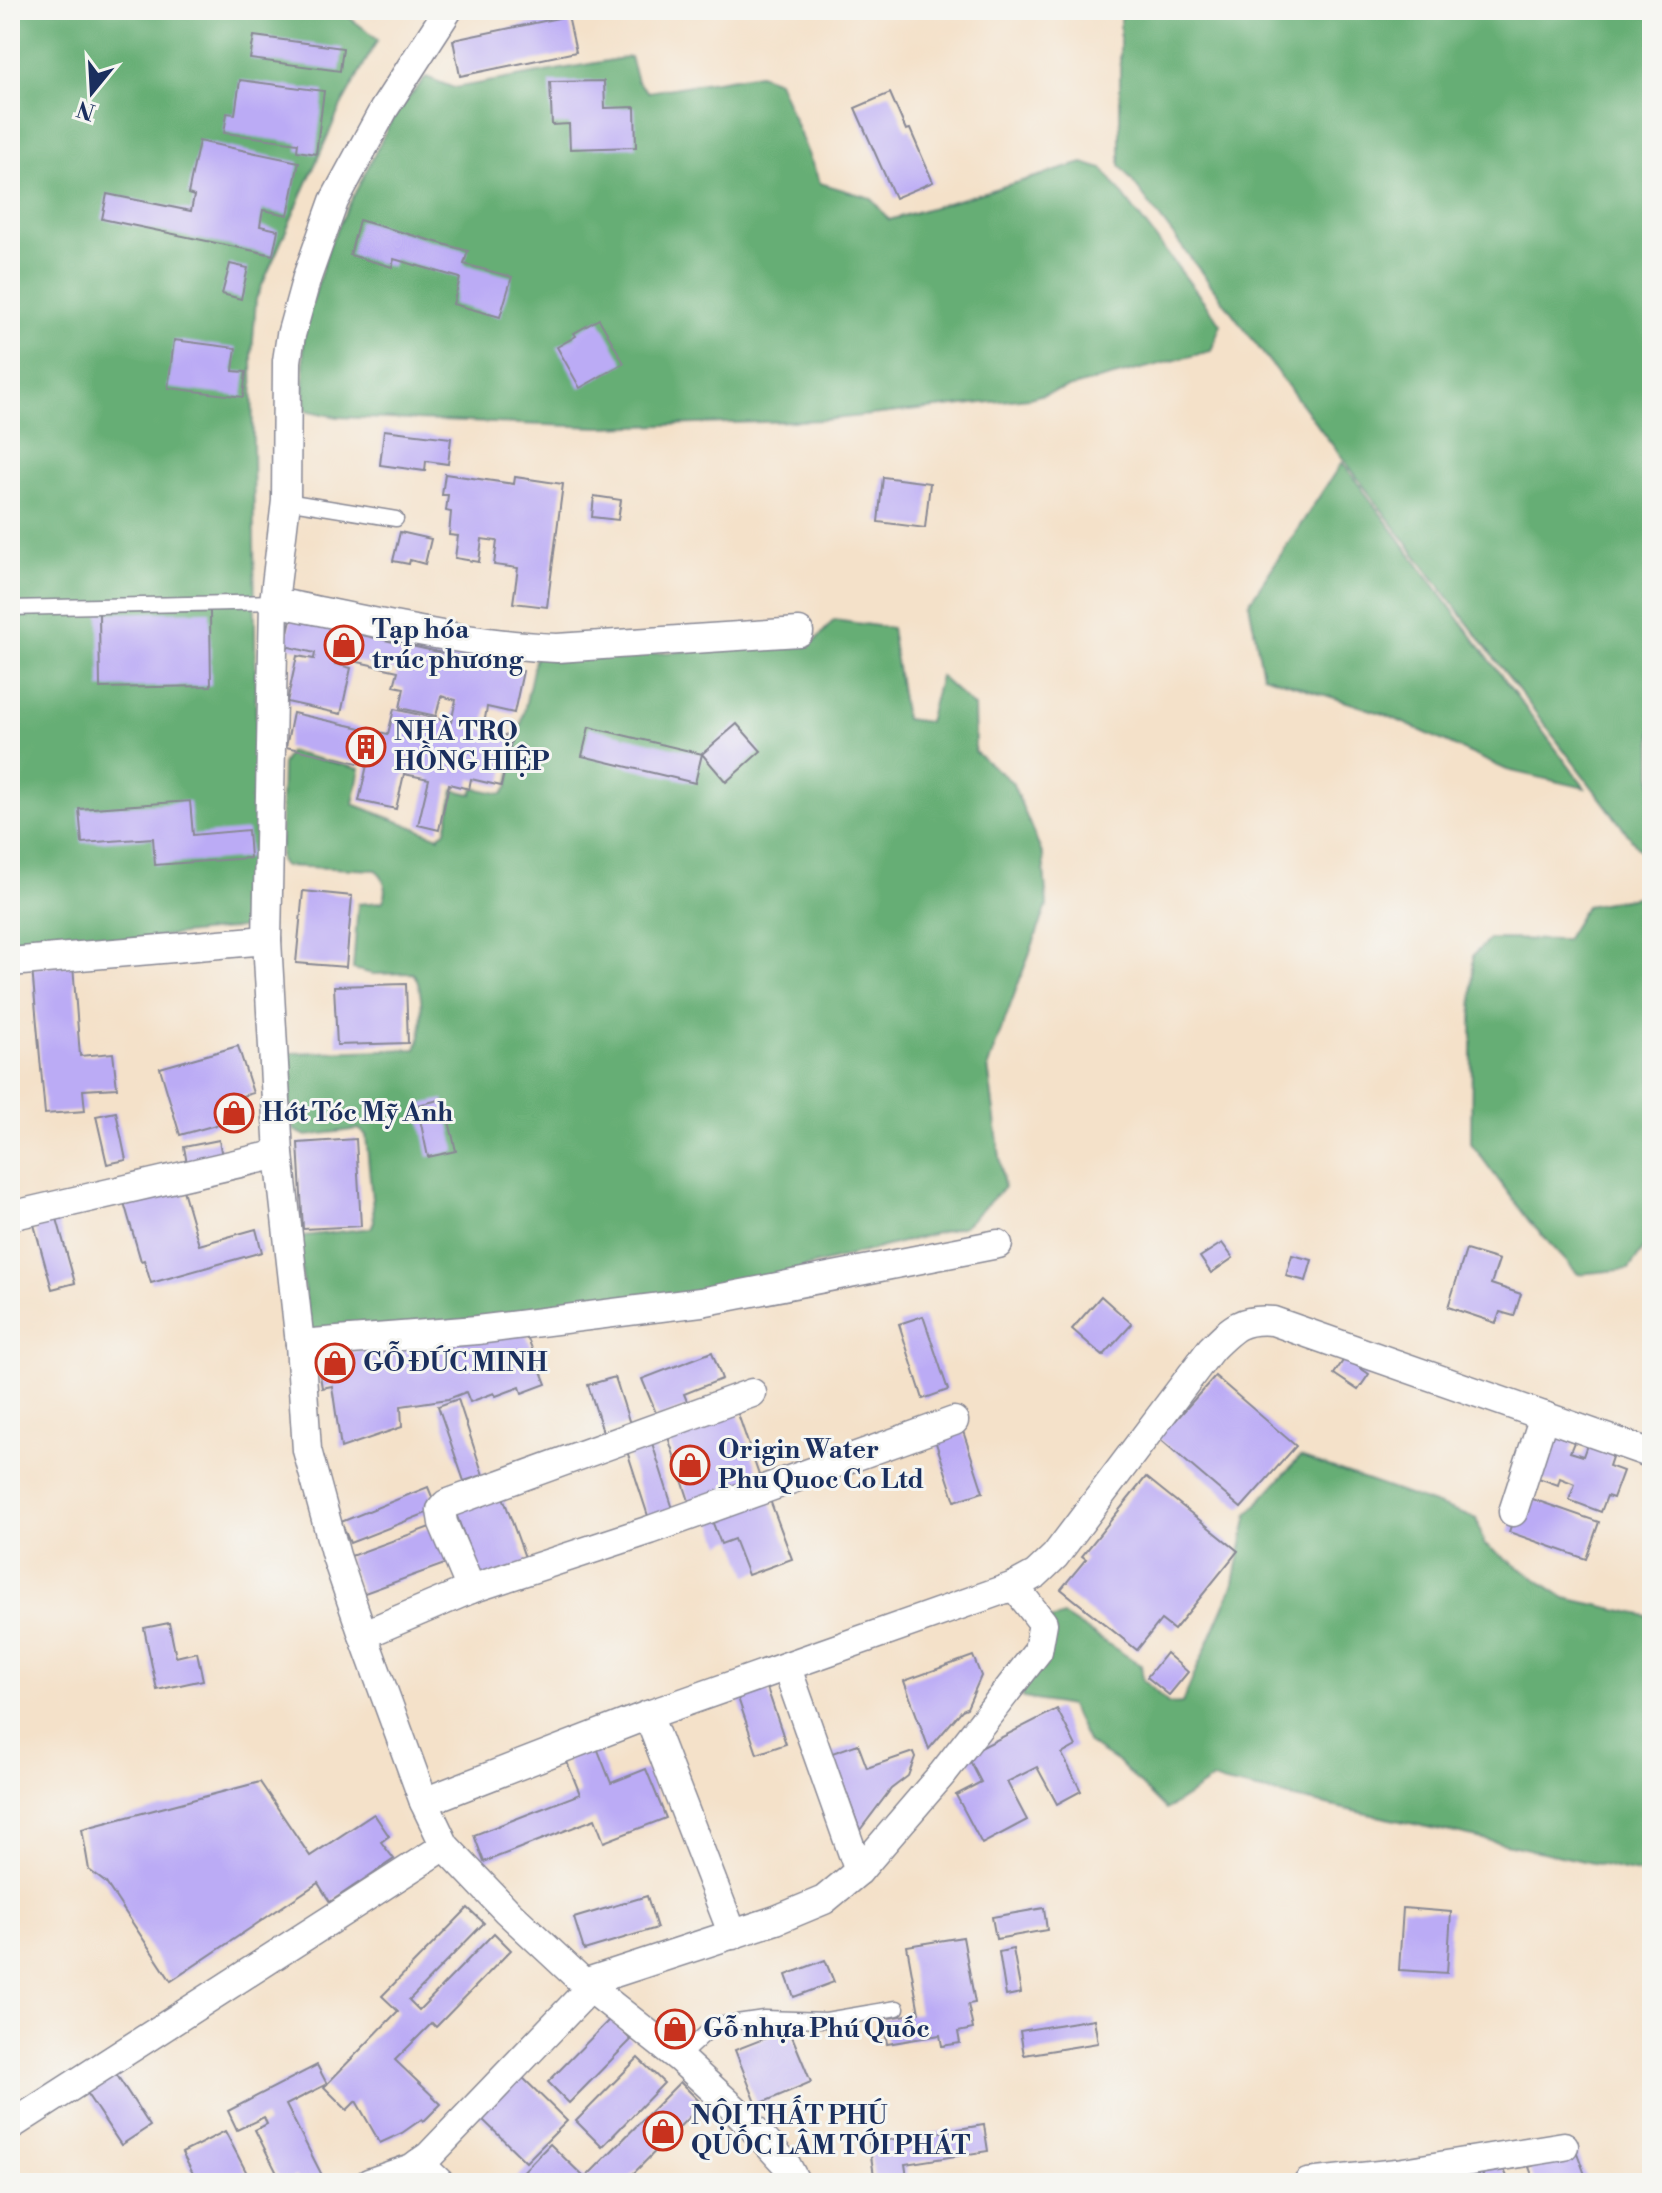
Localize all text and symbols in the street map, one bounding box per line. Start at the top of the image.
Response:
north arrow [52,52,132,132]
text: N [73,94,99,125]
place label: Tạp hóa trúc phương [372,614,524,676]
shop icon: Tạp hóa trúc phương [323,624,365,666]
place label: NHÀ TRỌ HỒNG HIỆP [394,714,550,778]
building icon: NHÀ TRỌ HỒNG HIỆP [345,726,387,768]
shop icon: Hớt Tóc Mỹ Anh [213,1092,255,1134]
place label: Hớt Tóc Mỹ Anh [262,1097,453,1129]
place label: GỖ ĐỨC MINH [363,1341,548,1379]
shop icon: GỖ ĐỨC MINH [314,1342,356,1384]
place label: Origin Water Phu Quoc Co Ltd [718,1434,924,1496]
shop icon: Origin Water Phu Quoc Co Ltd [669,1444,711,1486]
shop icon: Gỗ nhựa Phú Quốc [654,2008,696,2050]
place label: Gỗ nhựa Phú Quốc [703,2013,930,2045]
place label: NỘI THẤT PHÚ QUỐC LÂM TỚI PHÁT [691,2095,971,2162]
shop icon: NỘI THẤT PHÚ QUỐC LÂM TỚI PHÁT [642,2110,684,2152]

